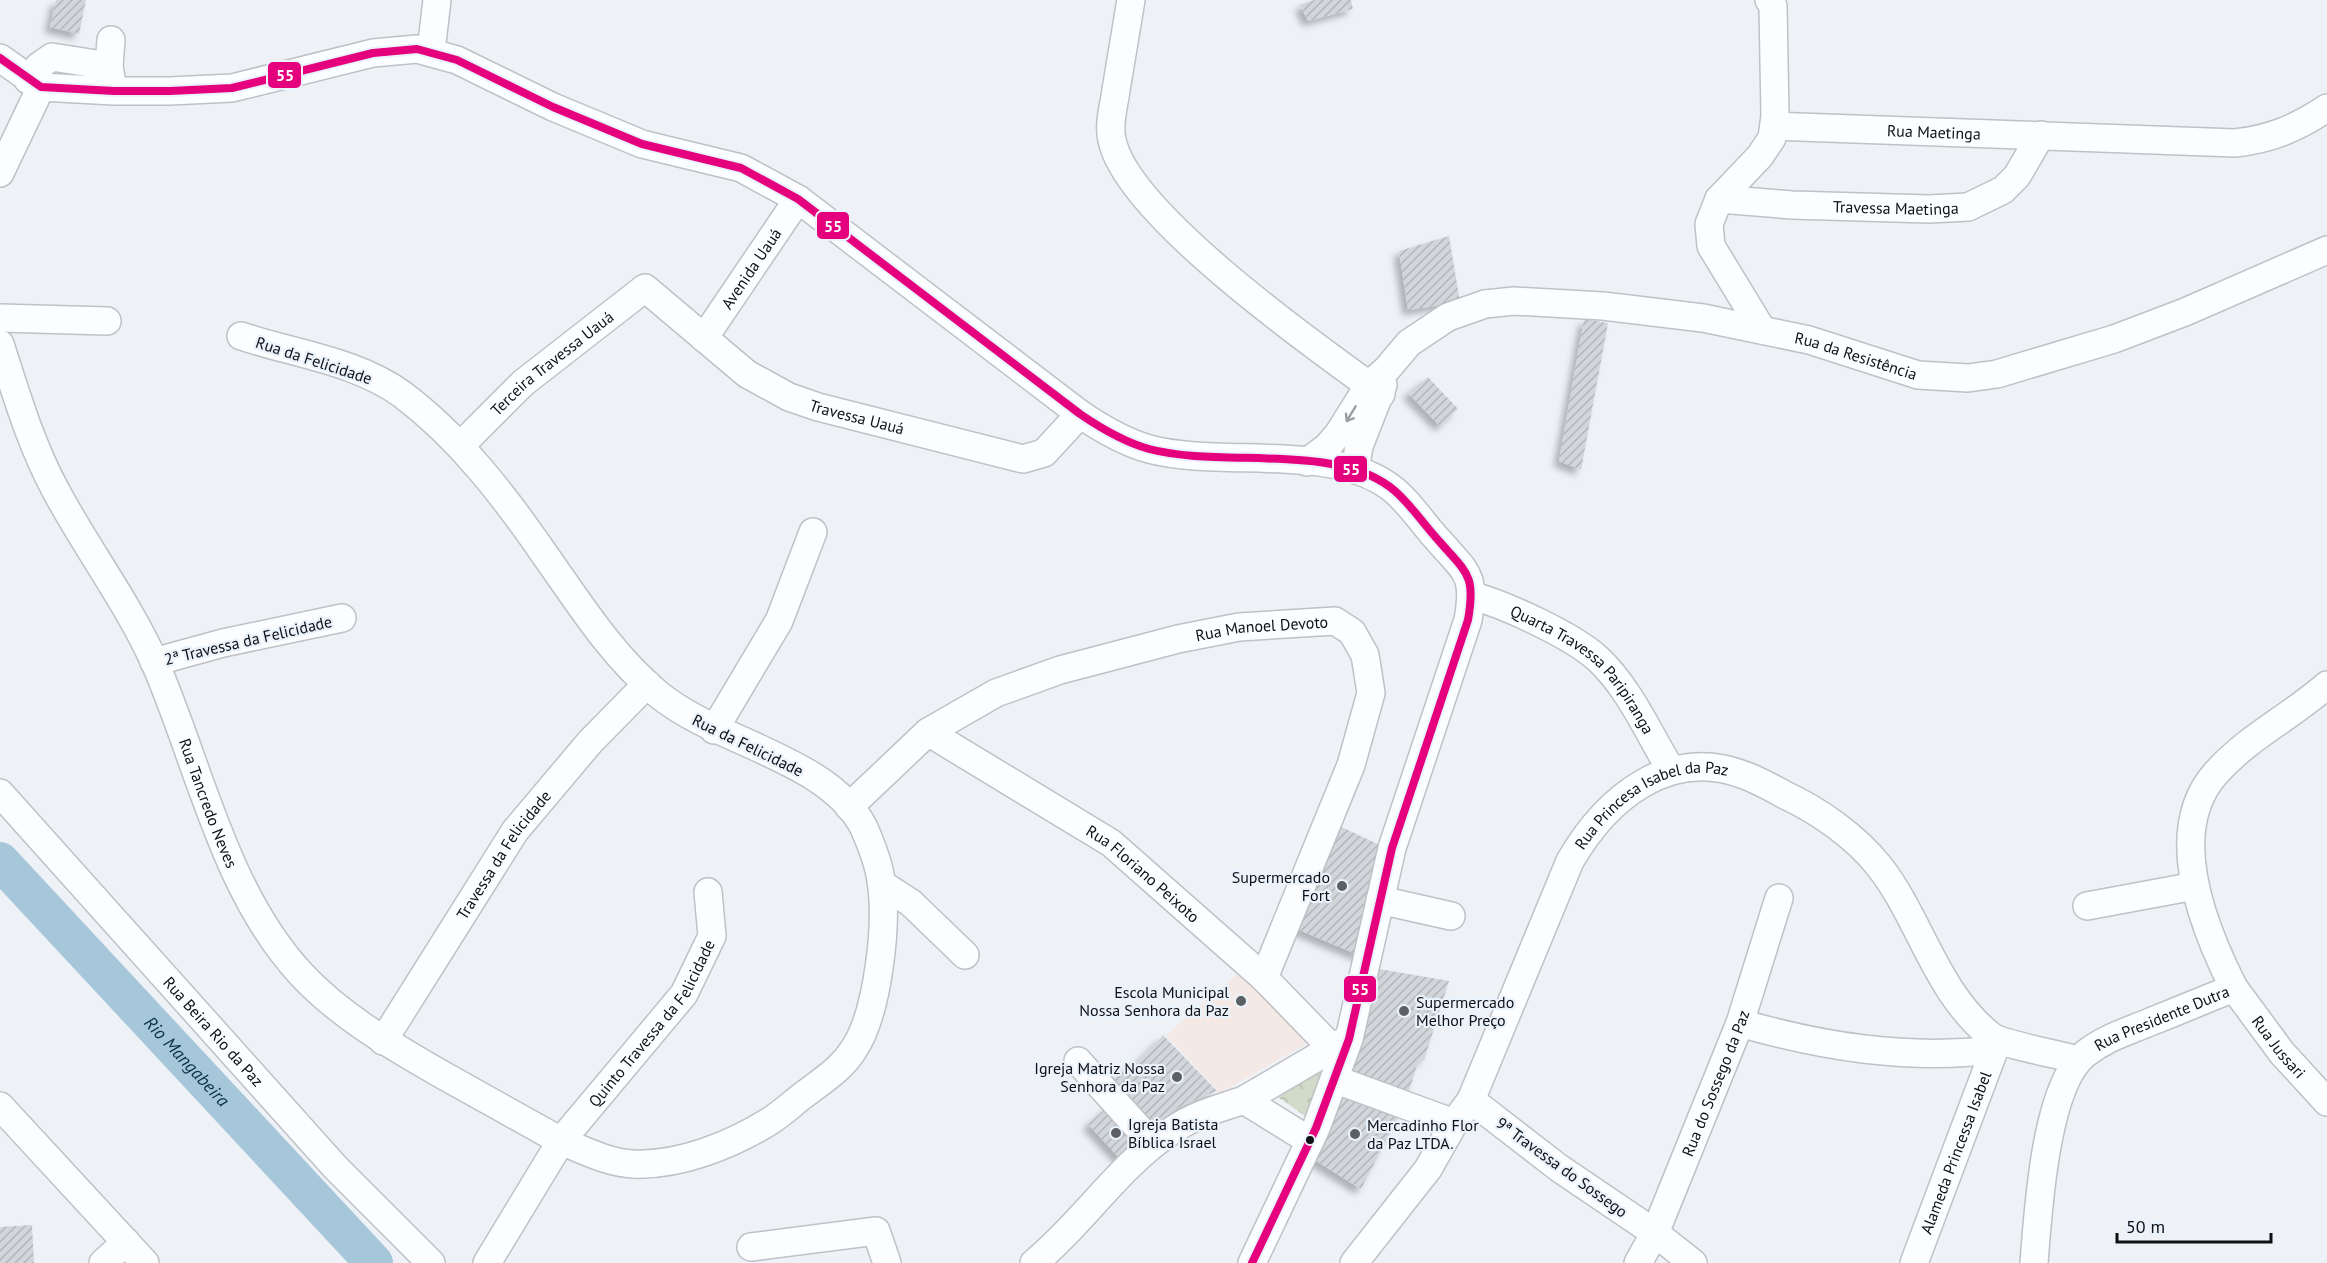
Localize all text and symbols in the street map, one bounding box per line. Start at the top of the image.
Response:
line badge: 55 [267,61,302,89]
text: 55 [276,65,294,85]
street label: Rua Maetinga [1887,120,1981,144]
street label: Travessa Maetinga [1833,196,1959,219]
line badge: 55 [816,211,850,240]
text: 55 [824,216,842,236]
street label: Avenida Uauá [717,224,785,313]
street label: Terceira Travessa Uauá [486,306,617,420]
street label: Rua da Resistência [1793,327,1920,384]
street label: Rua da Felicidade [253,332,375,388]
street label: Travessa Uauá [807,395,907,439]
one-way arrow [1344,405,1356,422]
line badge: 55 [1333,455,1368,483]
text: 55 [1342,459,1360,479]
street label: Quarta Travessa Paripiranga [1507,601,1659,738]
street label: 2ª Travessa da Felicidade [162,611,334,669]
street label: Rua Manoel Devoto [1194,611,1329,645]
street label: Rua da Felicidade [689,709,807,781]
street label: Rua Tancredo Neves [175,736,242,871]
street label: Rua Princesa Isabel da Paz [1570,757,1731,853]
street label: Travessa da Felicidade [452,786,555,923]
street label: Rua Floriano Peixoto [1083,820,1204,927]
place label: Supermercado Fort [1232,867,1331,905]
marker: Supermercado Fort [1335,879,1349,893]
street label: Quinto Travessa da Felicidade [584,936,719,1111]
street label: Rua Beira Rio da Paz [159,972,268,1090]
line badge: 55 [1343,975,1377,1003]
text: 55 [1351,979,1369,999]
street label: Rua Presidente Dutra [2090,981,2232,1055]
place label: Escola Municipal Nossa Senhora da Paz [1079,982,1229,1020]
place label: Supermercado Melhor Preço [1416,992,1514,1030]
marker: Escola Municipal Nossa Senhora da Paz [1234,994,1248,1008]
marker: Supermercado Melhor Preço [1397,1004,1411,1018]
street label: Rua do Sossego da Paz [1677,1008,1753,1159]
water label: Rio Mangabeira [139,1011,235,1111]
street label: Rua Jussari [2248,1012,2310,1082]
place label: Igreja Matriz Nossa Senhora da Paz [1034,1058,1165,1096]
street label: Alameda Princessa Isabel [1916,1068,1995,1237]
marker: Igreja Matriz Nossa Senhora da Paz [1170,1070,1184,1084]
street label: 9ª Travessa do Sossego [1492,1113,1632,1221]
place label: Igreja Batista Bíblica Israel [1128,1114,1218,1152]
place label: Mercadinho Flor da Paz LTDA. [1367,1115,1479,1153]
marker: Igreja Batista Bíblica Israel [1109,1126,1123,1140]
marker: Mercadinho Flor da Paz LTDA. [1348,1127,1362,1141]
unlabelled marker [1304,1134,1316,1146]
scale bar [2117,1206,2272,1244]
text: 50 m [2126,1215,2165,1238]

